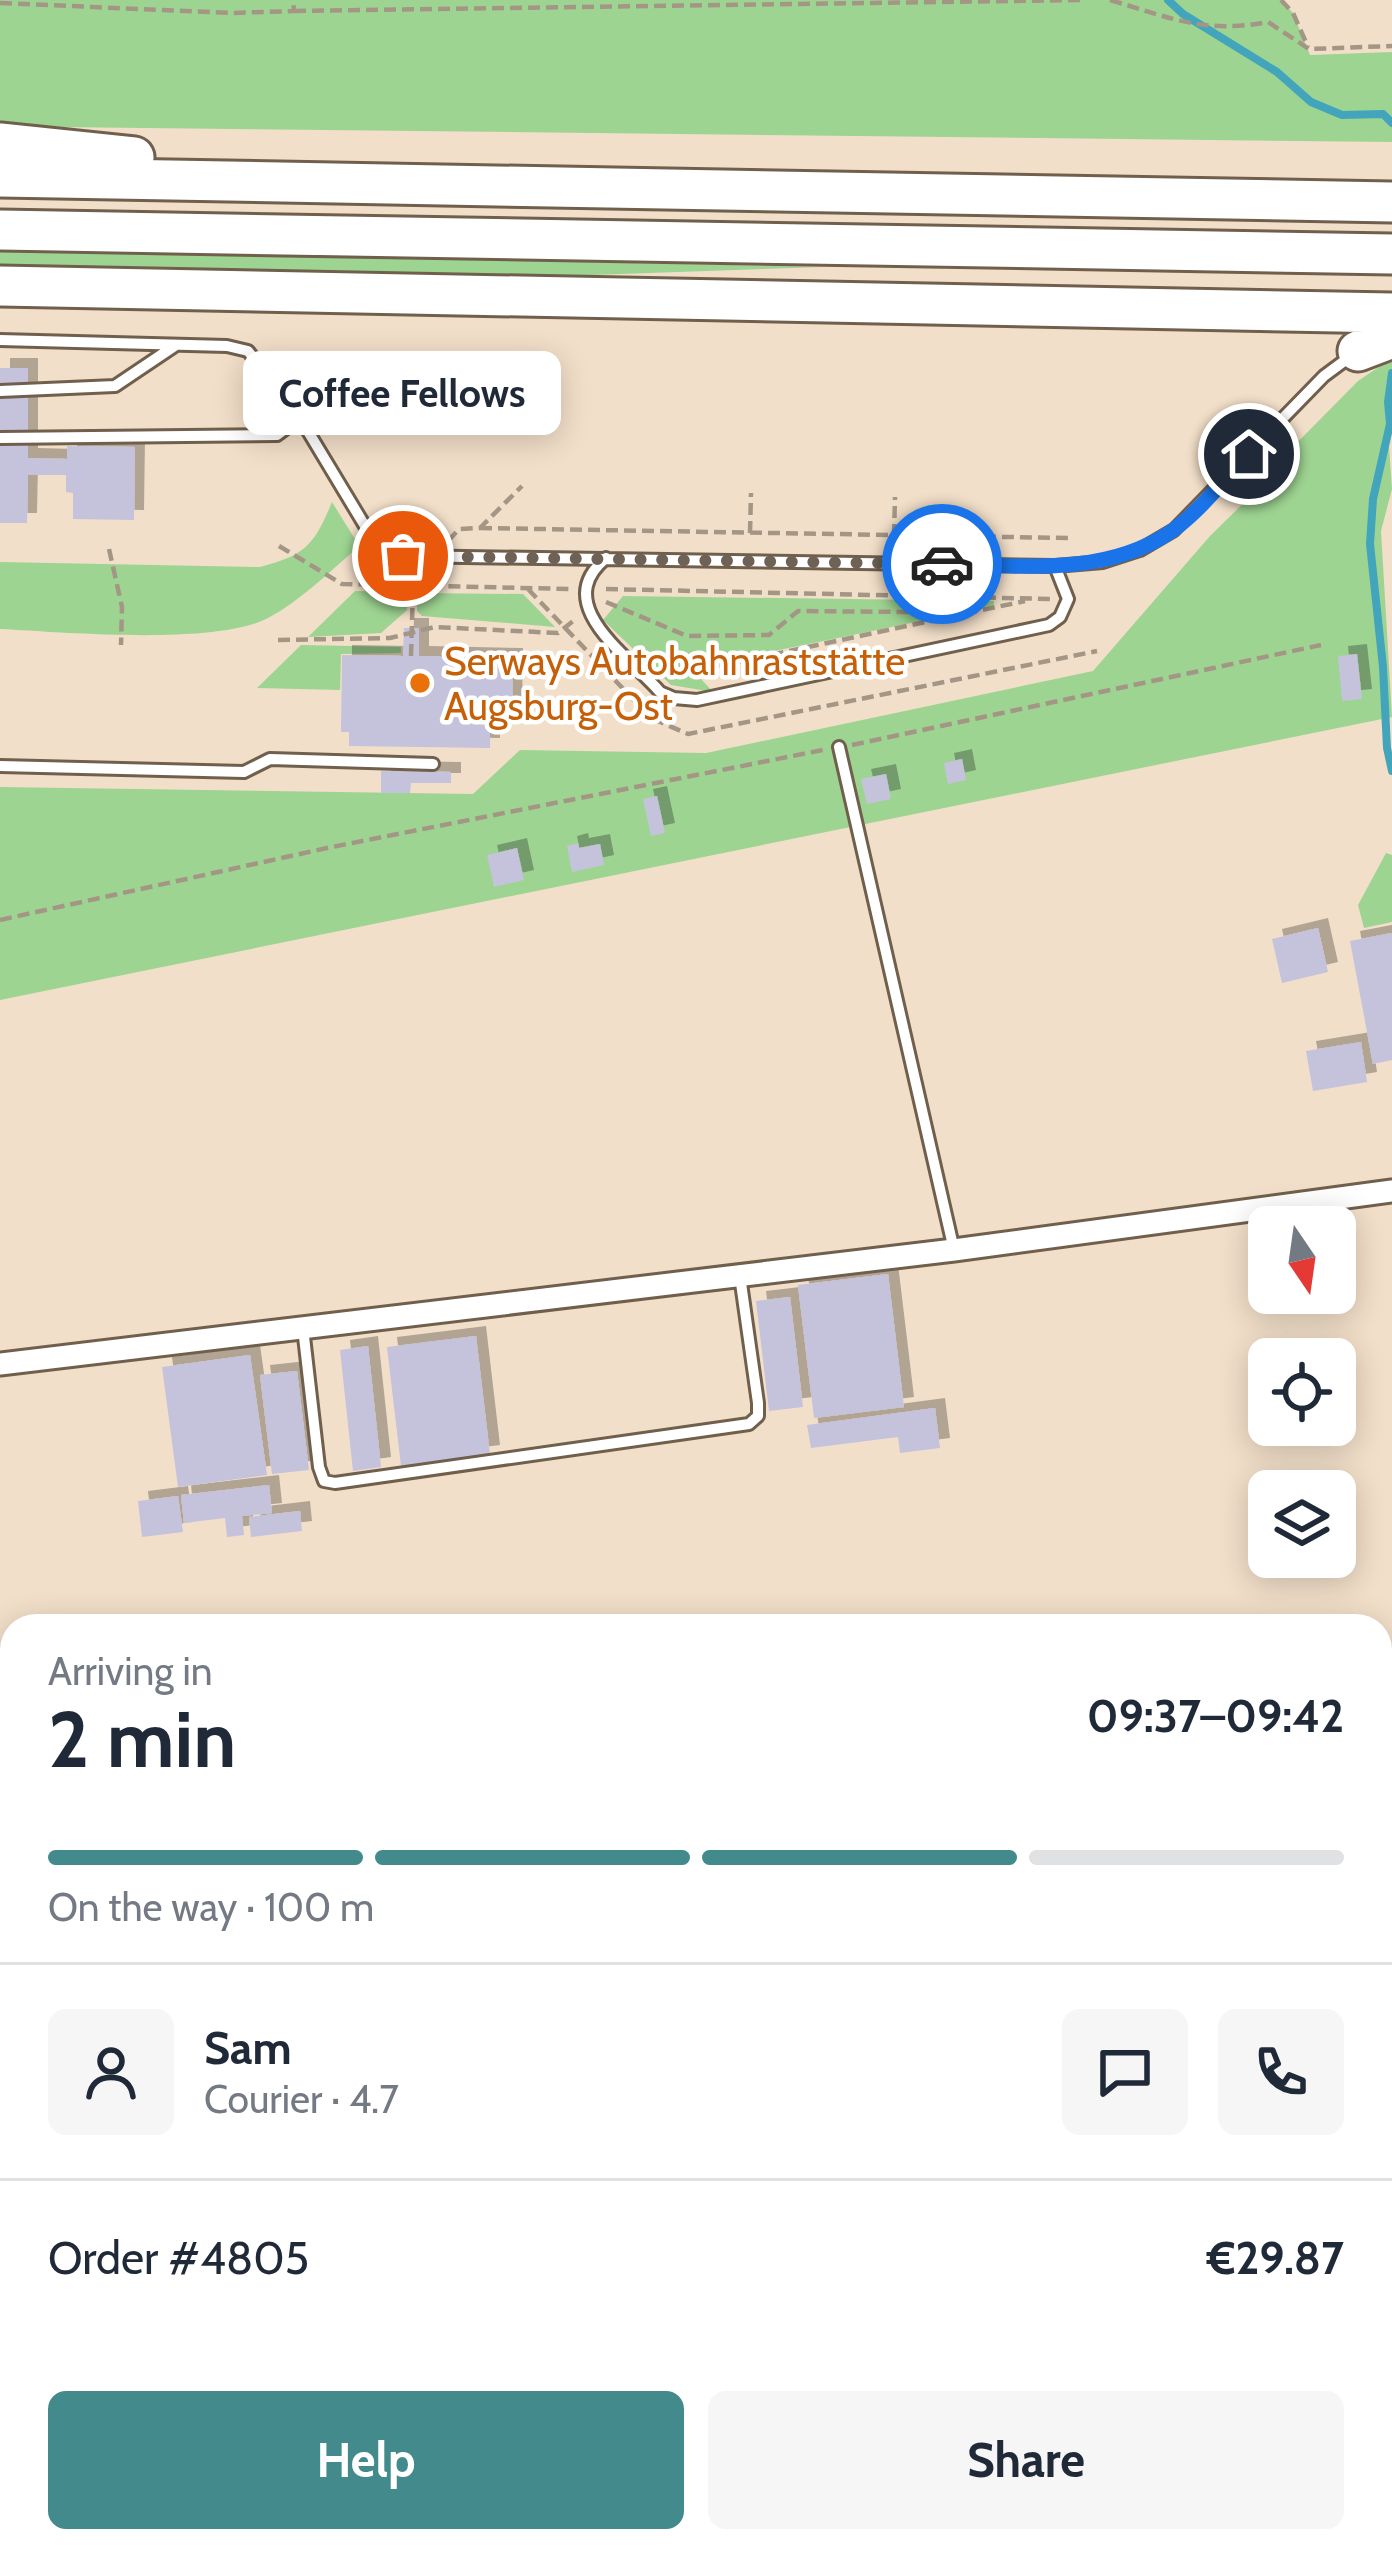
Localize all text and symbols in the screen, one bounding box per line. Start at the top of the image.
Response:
callout: Coffee Fellows [244,352,562,436]
text: Coffee Fellows [279,369,525,417]
pin [1198,403,1300,505]
icon: home [1216,421,1282,487]
courier [882,504,1002,624]
pin [352,505,454,607]
icon: bag [370,523,436,589]
icon: car [909,531,975,597]
place label: Serways Autobahnraststätte Augsburg-Ost [444,637,905,730]
marker: Serways Autobahnraststätte Augsburg-Ost [407,670,433,696]
north arrow [1248,1206,1356,1314]
map controls [1248,1206,1356,1578]
button: locate [1248,1338,1356,1446]
button: layers [1248,1470,1356,1578]
text: Arriving in [48,1647,212,1695]
text: 09:37–09:42 [1087,1689,1344,1743]
text: 2 min [48,1692,236,1787]
text: On the way · 100 m [48,1883,374,1931]
button: person [48,2009,174,2135]
button: chat [1062,2009,1188,2135]
button: phone [1218,2009,1344,2135]
text: Sam [204,2021,292,2075]
text: Courier · 4.7 [204,2075,399,2123]
text: Order #4805 [48,2231,309,2285]
text: €29.87 [1207,2231,1344,2285]
button: Help [48,2391,684,2529]
button: Share [708,2391,1344,2529]

